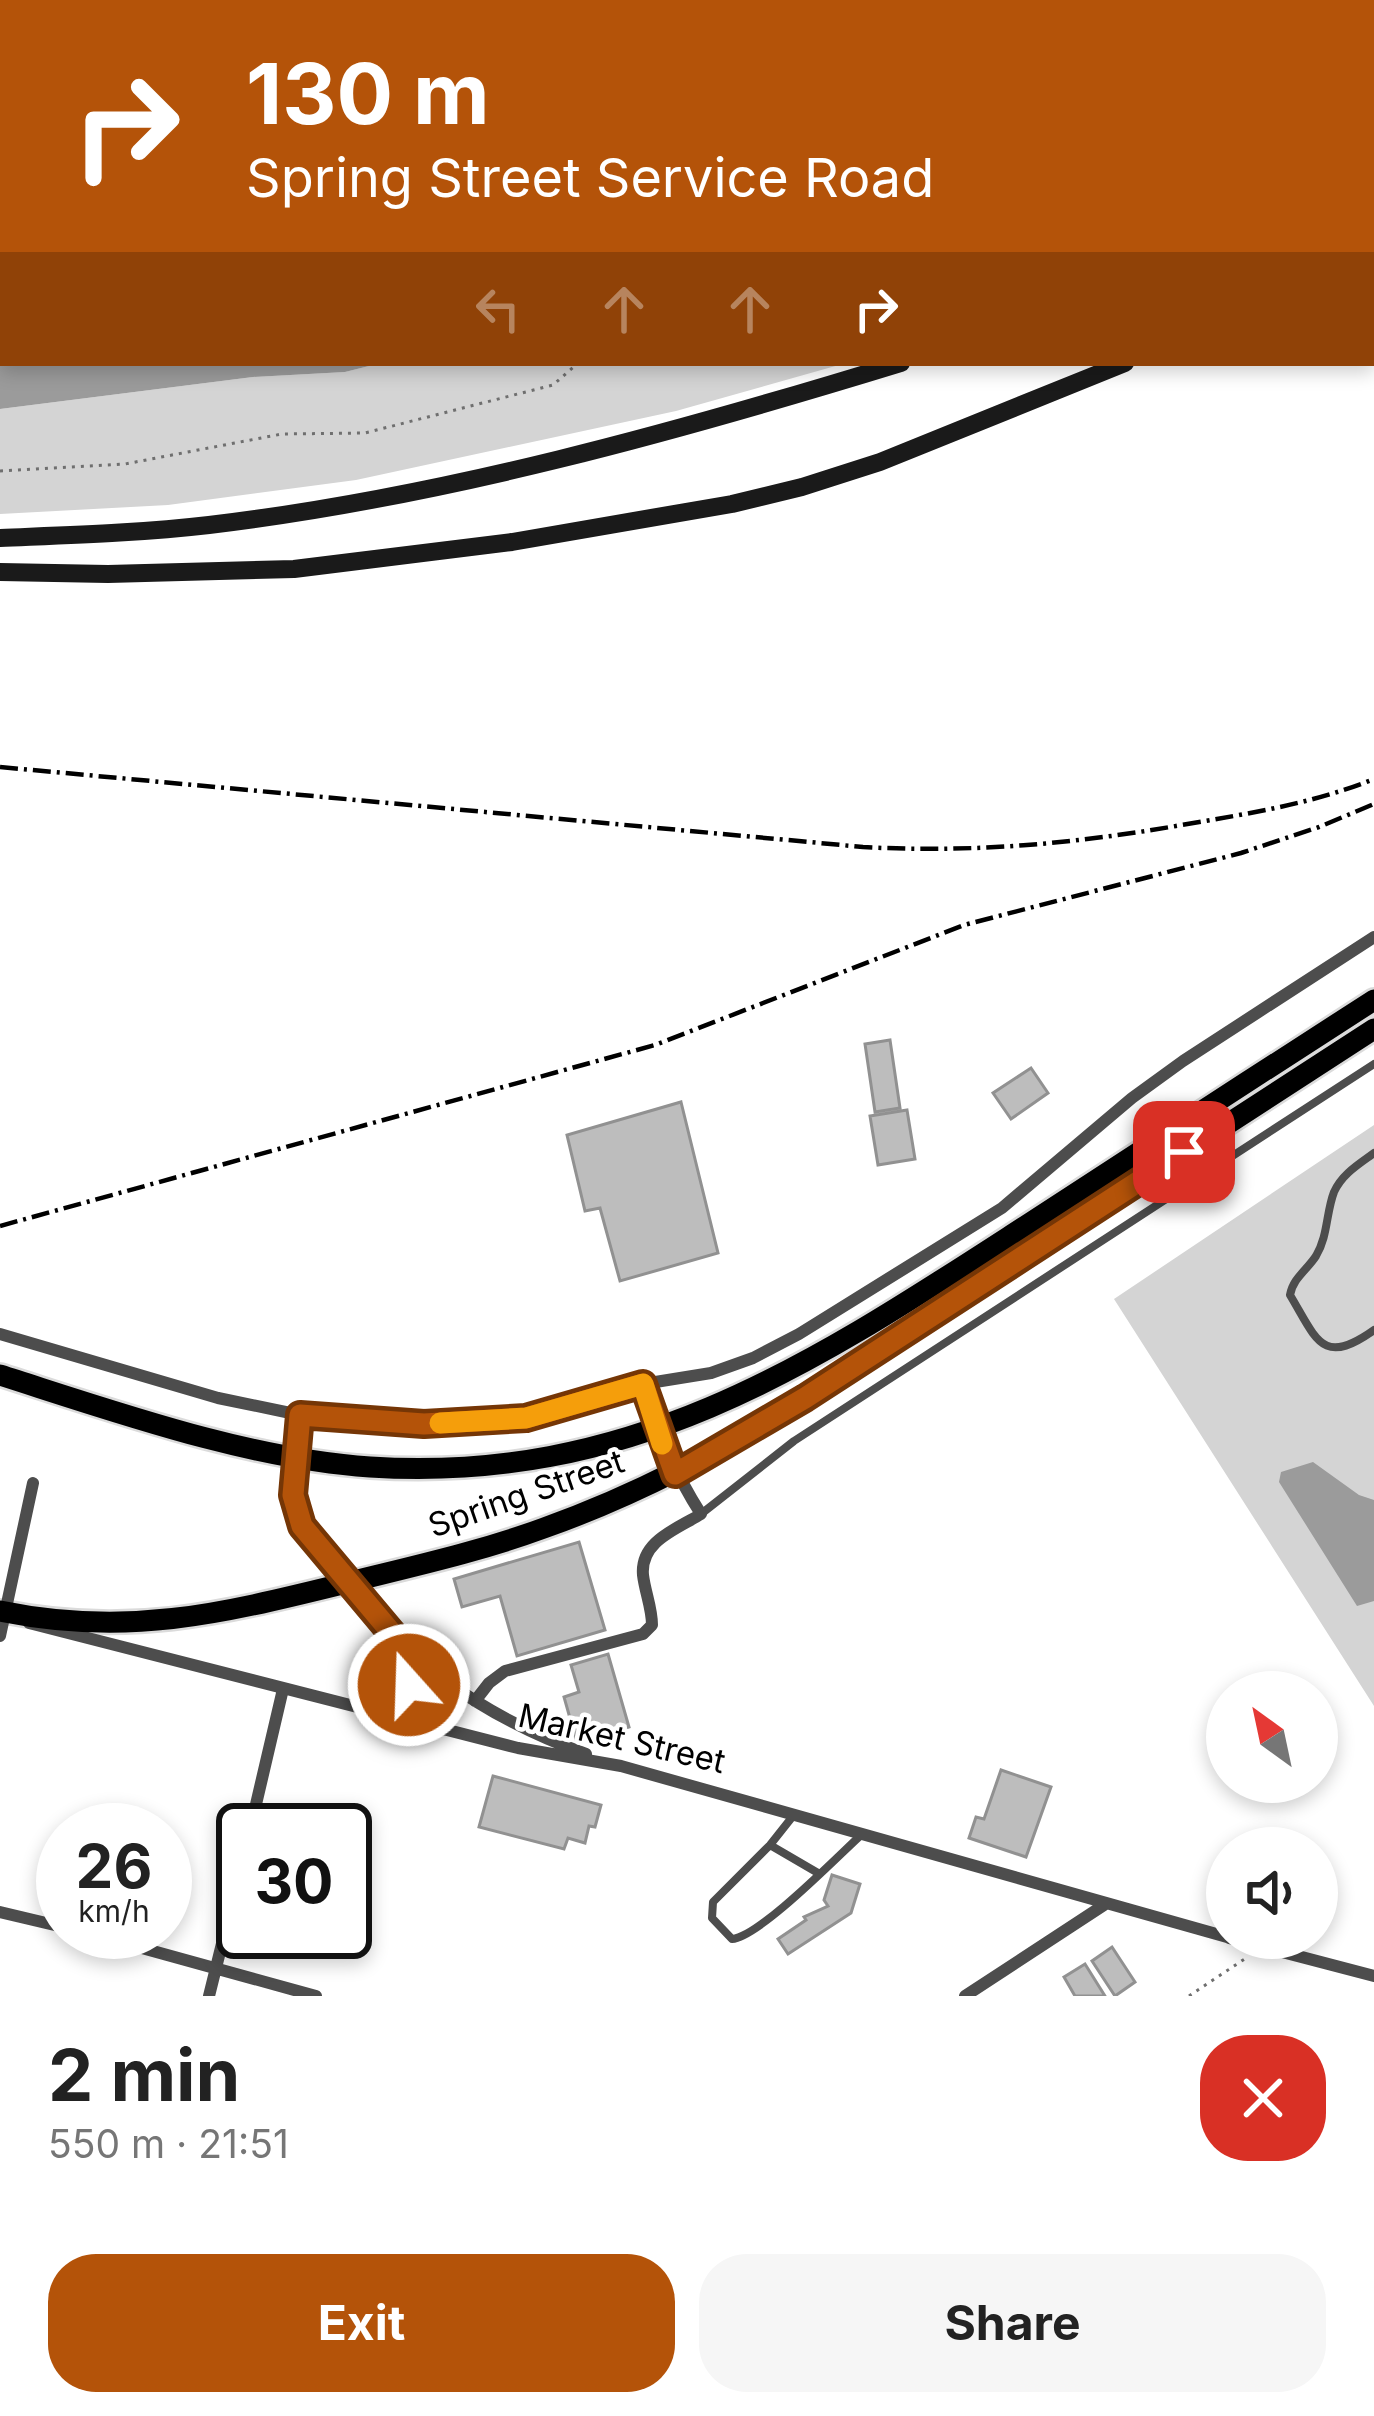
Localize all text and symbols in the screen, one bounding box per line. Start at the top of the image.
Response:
text: 130 m [246,43,490,144]
icon: right [48,48,204,204]
text: Spring Street Service Road [246,145,934,210]
icon: left [465,276,531,342]
icon: ahead [591,276,657,342]
icon: ahead [717,276,783,342]
icon: right [843,276,909,342]
pin [1133,1101,1235,1203]
icon: arrive [1151,1119,1217,1185]
street label: Spring Street [423,1441,629,1545]
position arrow [346,1622,472,1748]
north arrow [1206,1671,1338,1803]
map controls [1206,1671,1338,1959]
street label: Market Street [515,1695,730,1781]
speed limit sign: 30 [216,1803,372,1959]
button: sound [1206,1827,1338,1959]
text: 26 [76,1830,152,1902]
text: km/h [78,1893,150,1929]
text: 2 min [48,2031,240,2118]
button: close [1200,2035,1326,2161]
text: 550 m · 21:51 [48,2120,289,2167]
button: Exit [48,2254,675,2392]
button: Share [699,2254,1326,2392]

